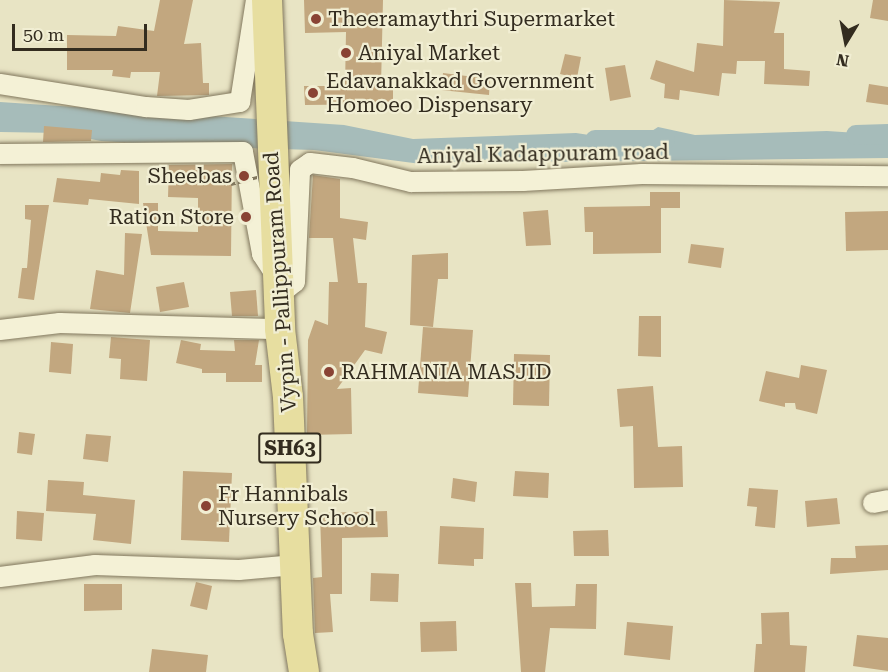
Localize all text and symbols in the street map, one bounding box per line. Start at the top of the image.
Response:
place label: Theeramaythri Supermarket [328,6,615,32]
scale bar [15,12,150,50]
marker: Theeramaythri Supermarket [309,12,323,26]
north arrow [816,12,876,72]
text: 50 m [23,24,64,45]
place label: Aniyal Market [358,40,500,66]
marker: Aniyal Market [339,46,353,60]
text: N [835,50,851,71]
place label: Edavanakkad Government Homoeo Dispensary [326,68,594,118]
marker: Edavanakkad Government Homoeo Dispensary [304,84,322,102]
street label: Aniyal Kadappuram road [417,139,669,169]
street label: Vypin - Pallippuram Road [258,151,302,413]
place label: Sheebas [148,163,232,189]
marker: Sheebas [237,169,251,183]
place label: Ration Store [109,204,234,230]
marker: Ration Store [239,210,253,224]
place label: RAHMANIA MASJID [341,359,552,385]
marker: RAHMANIA MASJID [322,365,336,379]
road number: SH63 [257,431,323,465]
place label: Fr Hannibals Nursery School [218,481,375,531]
marker: Fr Hannibals Nursery School [199,499,213,513]

